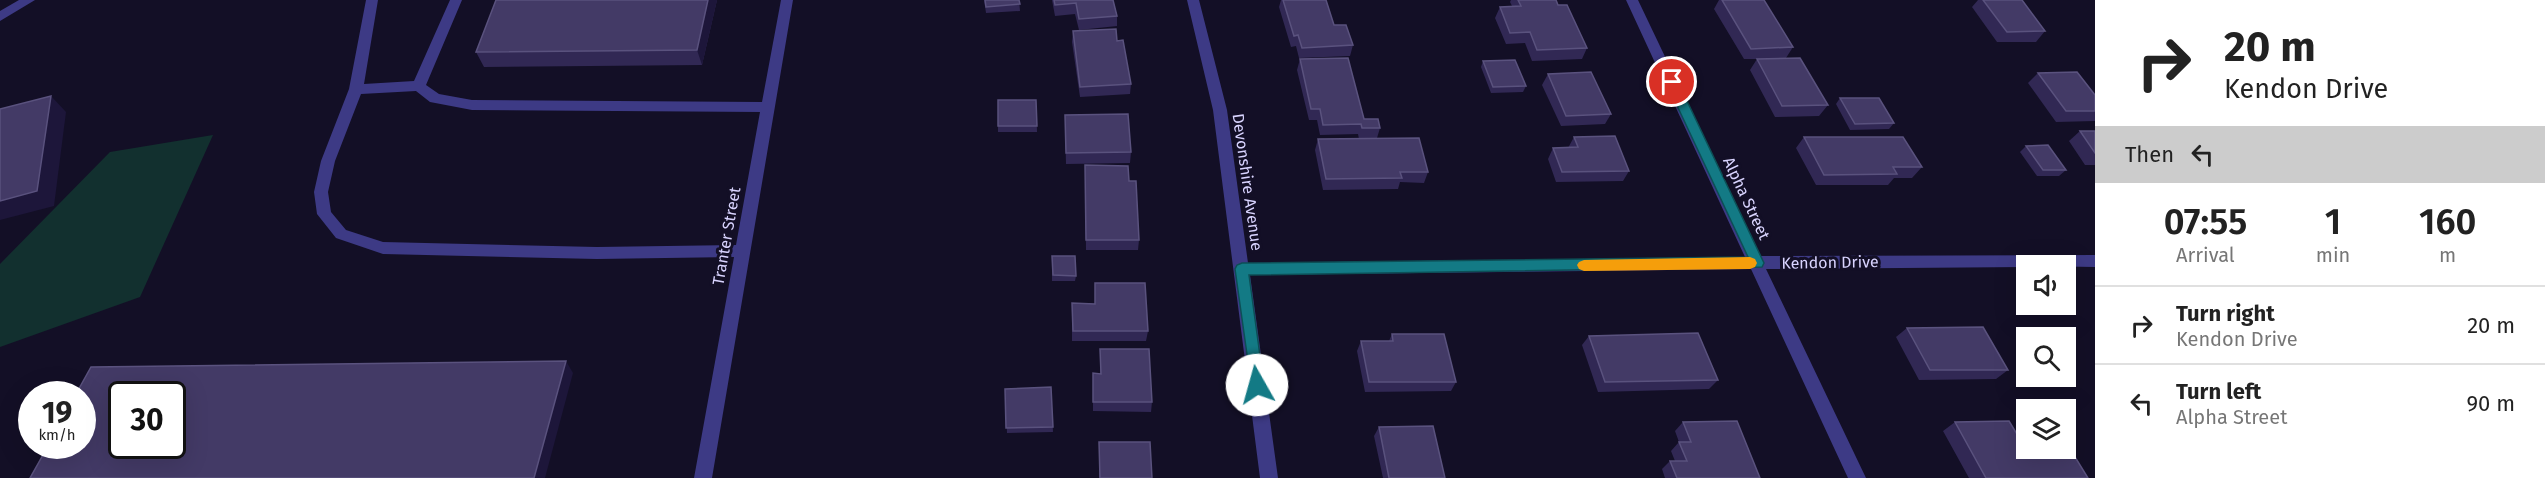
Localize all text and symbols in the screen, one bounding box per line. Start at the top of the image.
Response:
text: 20 m [2224,22,2316,72]
icon: right [2125,24,2203,102]
pin [1646,56,1697,107]
icon: arrive [1655,65,1688,98]
text: Kendon Drive [2224,73,2388,105]
street label: Devonshire Avenue [1228,112,1267,252]
icon: left [2186,138,2219,171]
text: Then [2125,141,2174,168]
street label: Alpha Street [1719,154,1774,243]
street label: Tranter Street [708,185,745,287]
text: 07:55 [2164,200,2247,244]
text: 1 [2325,200,2341,244]
text: 160 [2419,200,2476,244]
text: Arrival [2176,243,2235,267]
text: min [2316,243,2350,267]
text: m [2439,243,2456,267]
street label: Kendon Drive [1781,252,1879,273]
map controls [2016,255,2076,459]
button: sound [2016,255,2076,315]
text: Turn right [2176,300,2275,327]
icon: right [2125,309,2158,342]
text: 20 m [2467,312,2515,339]
button: search [2016,327,2076,387]
text: Kendon Drive [2176,327,2298,351]
position arrow [1225,353,1289,417]
text: Turn left [2176,378,2261,405]
speed limit sign: 30 [108,381,186,459]
icon: left [2125,387,2158,420]
text: 90 m [2466,390,2515,417]
text: 19 [42,395,72,431]
button: layers [2016,399,2076,459]
text: Alpha Street [2176,405,2287,429]
text: km/h [38,426,76,444]

